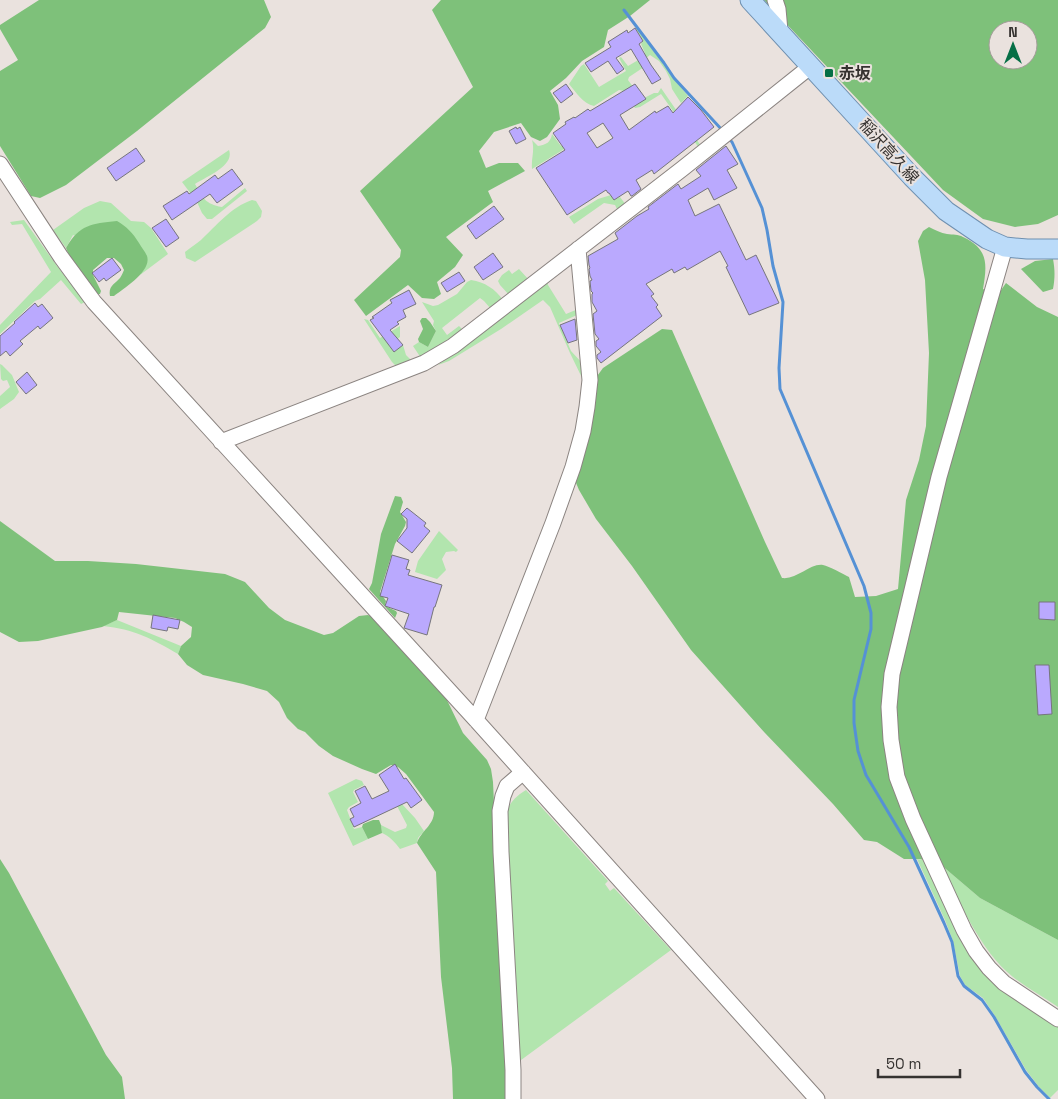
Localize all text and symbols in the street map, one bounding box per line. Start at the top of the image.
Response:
north arrow [988,20,1038,70]
text: N [1008,23,1018,41]
place label: 赤坂 [839,63,871,84]
marker: 赤坂 [823,67,835,79]
street label: 稲沢高久線 [854,114,924,188]
scale bar [878,1046,960,1078]
text: 50 m [886,1054,921,1073]

